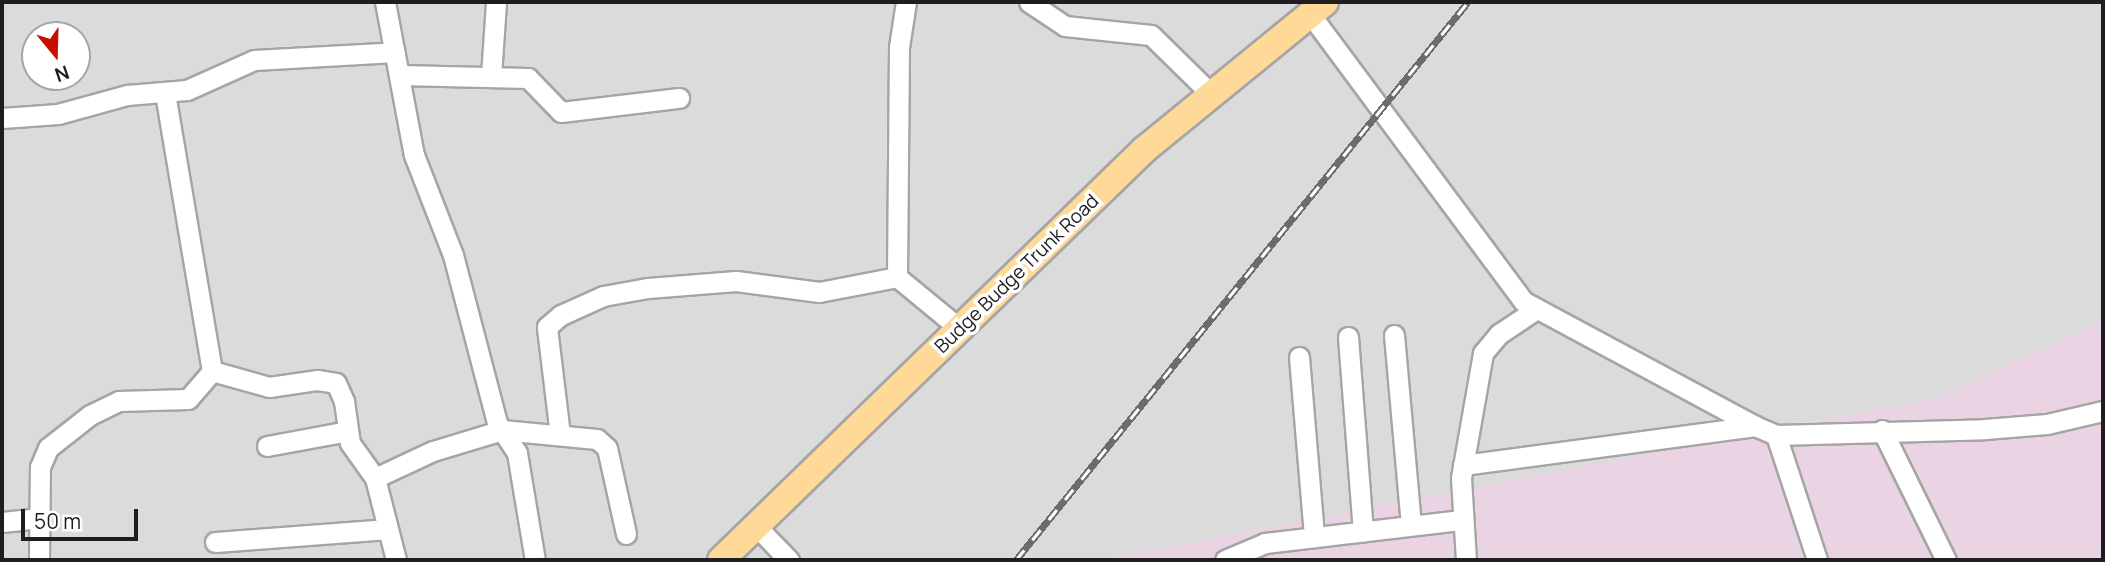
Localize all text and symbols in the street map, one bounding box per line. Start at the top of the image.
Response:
north arrow [21,21,91,91]
text: N [51,59,73,88]
street label: Budge Budge Trunk Road [930,190,1104,358]
scale bar [24,496,142,540]
text: 50 m [34,507,81,535]

